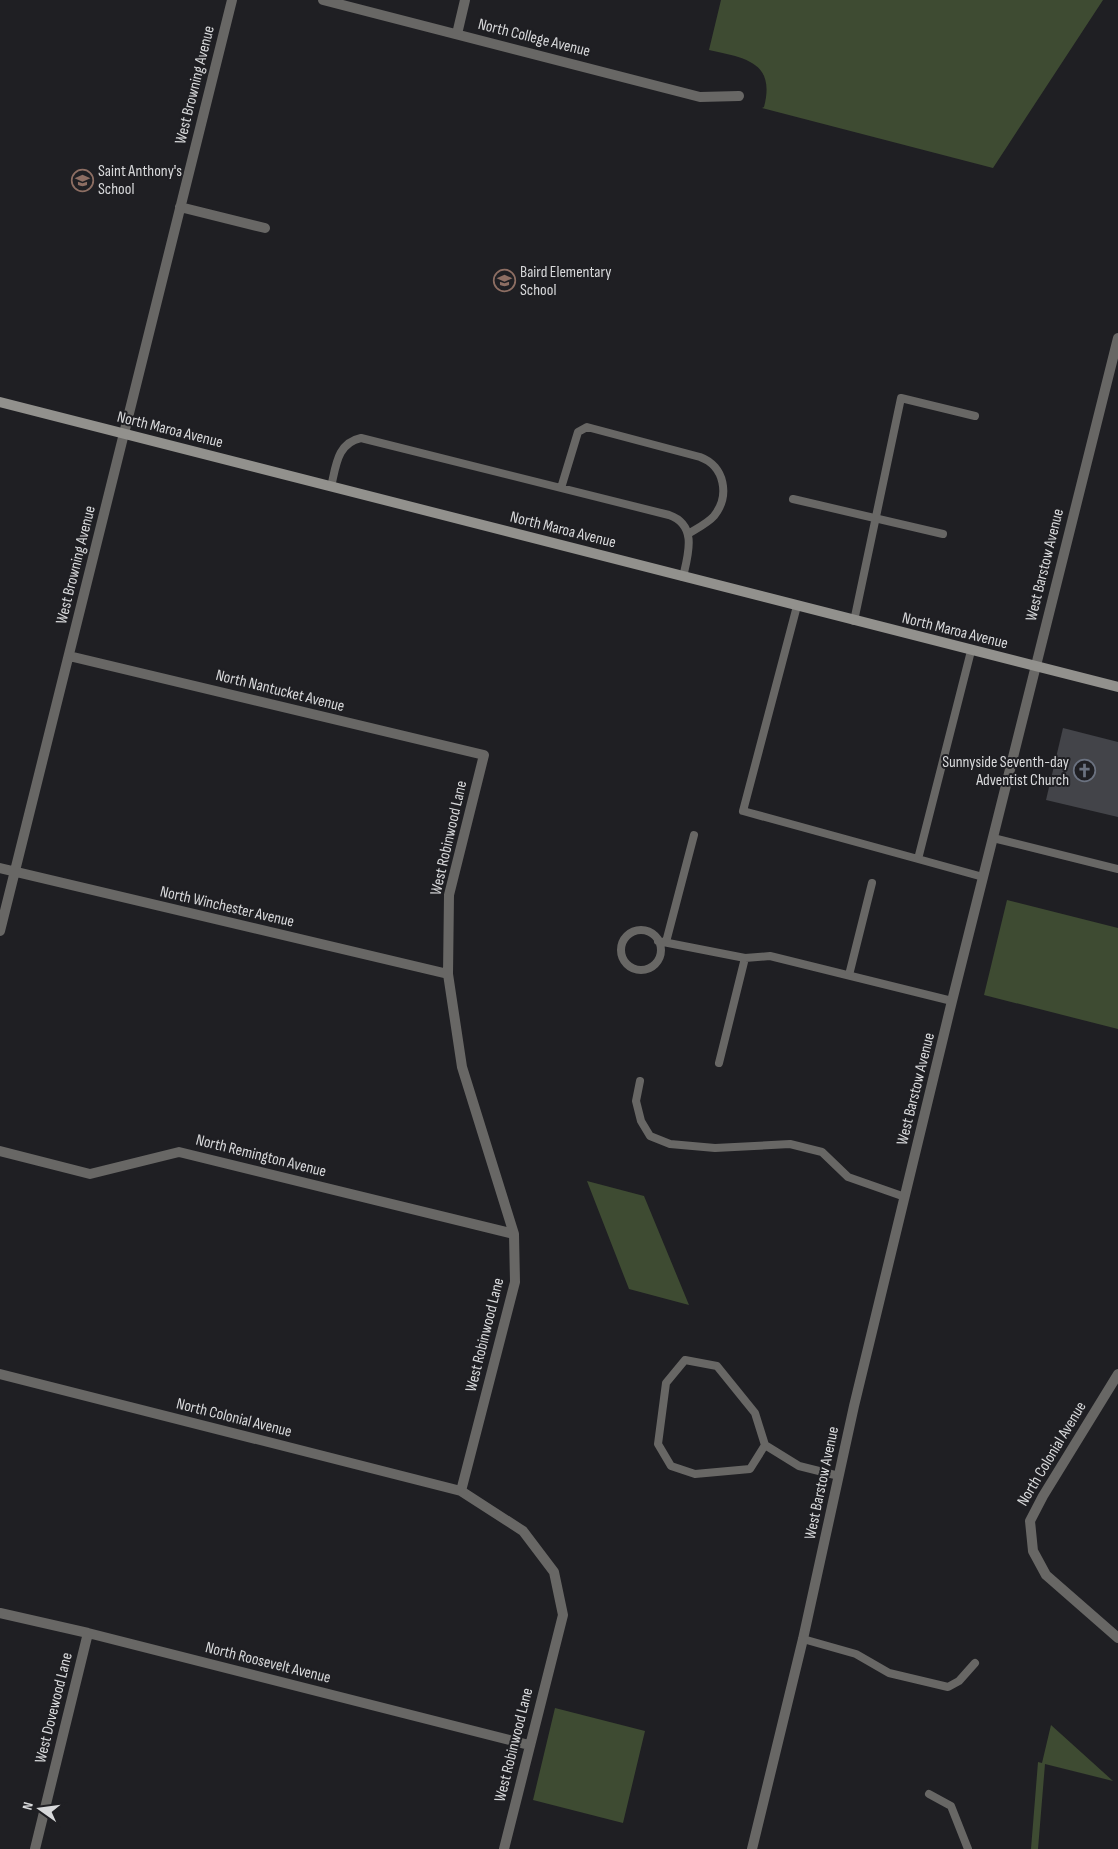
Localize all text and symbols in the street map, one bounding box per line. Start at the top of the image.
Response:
street label: North College Avenue [476,15,592,61]
street label: West Browning Avenue [171,24,219,146]
place label: Saint Anthony's School [98,162,182,199]
school or university icon: Saint Anthony's School [70,168,94,192]
place label: Baird Elementary School [520,263,611,300]
school or university icon: Baird Elementary School [492,269,516,293]
street label: North Maroa Avenue [115,408,225,452]
street label: West Browning Avenue [52,504,100,626]
street label: West Barstow Avenue [1022,507,1068,623]
street label: North Maroa Avenue [508,508,618,552]
street label: North Maroa Avenue [900,609,1010,653]
street label: North Nantucket Avenue [214,666,346,716]
place label: Sunnyside Seventh-day Adventist Church [942,753,1069,790]
church icon: Sunnyside Seventh-day Adventist Church [1073,759,1097,783]
street label: West Robinwood Lane [427,779,471,897]
street label: North Winchester Avenue [158,882,296,932]
street label: West Barstow Avenue [893,1031,939,1147]
street label: North Remington Avenue [194,1131,328,1181]
street label: West Robinwood Lane [462,1276,508,1394]
street label: North Colonial Avenue [174,1394,294,1442]
street label: North Colonial Avenue [1013,1398,1091,1510]
street label: West Barstow Avenue [801,1425,843,1541]
street label: North Roosevelt Avenue [203,1638,333,1688]
street label: West Dovewood Lane [31,1651,77,1765]
street label: West Robinwood Lane [491,1686,537,1804]
north arrow [15,1784,65,1834]
text: N [19,1800,37,1812]

